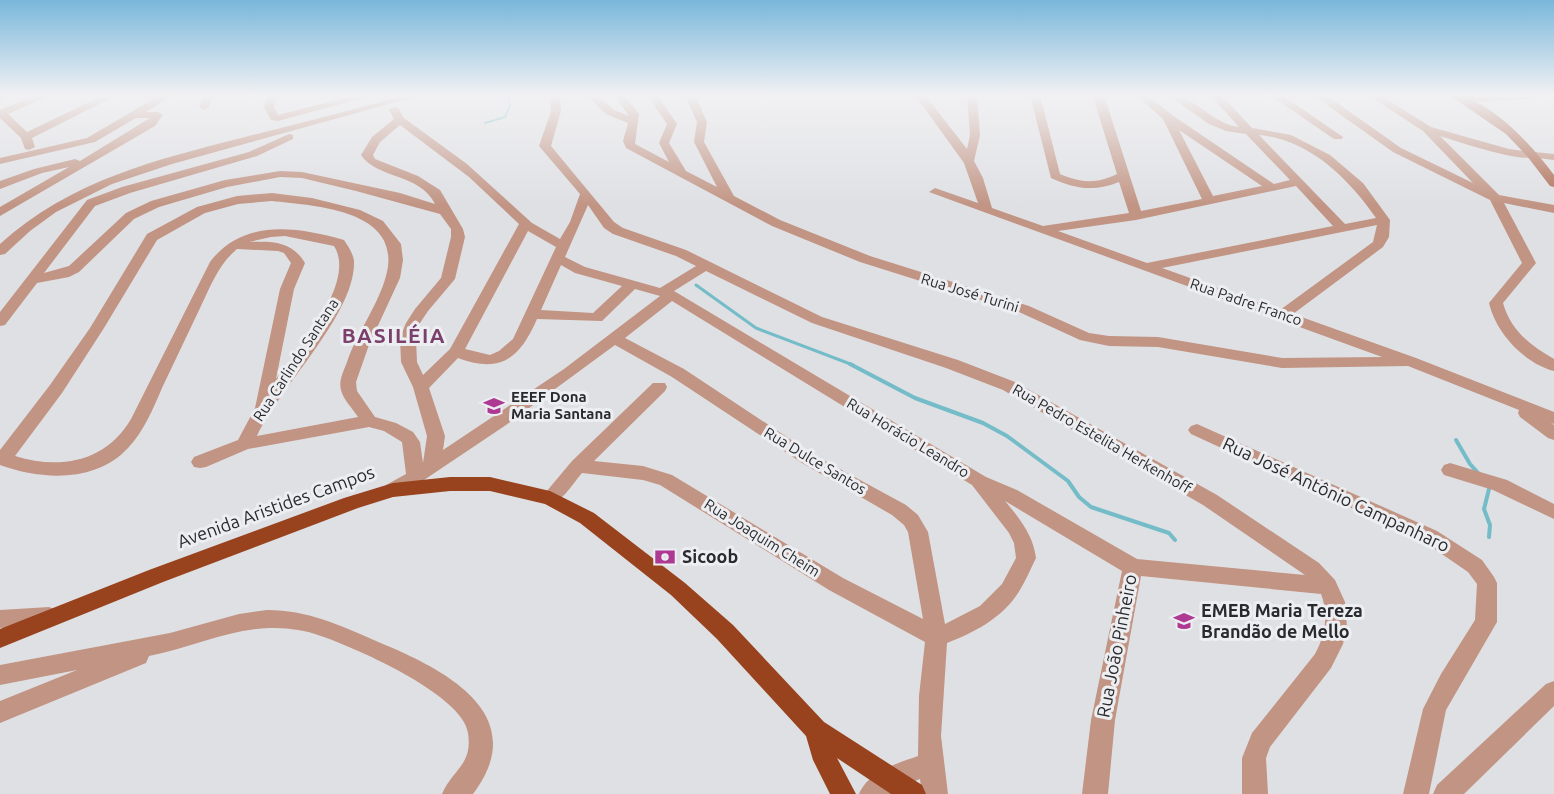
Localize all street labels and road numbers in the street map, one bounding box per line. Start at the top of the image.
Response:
street label: Rua José Turini [919,270,1021,315]
street label: Rua Padre Franco [1188,274,1304,329]
street label: Rua Carlindo Santana [250,295,342,424]
street label: Rua Pedro Estelita Herkenhoff [1010,380,1195,497]
street label: Rua Horácio Leandro [844,394,973,481]
street label: Rua Dulce Santos [761,423,869,498]
street label: Rua José Antônio Campanharo [1220,433,1453,556]
street label: Avenida Aristides Campos [175,461,377,551]
street label: Rua Joaquim Cheim [701,495,823,580]
street label: Rua João Pinheiro [1092,572,1140,719]

